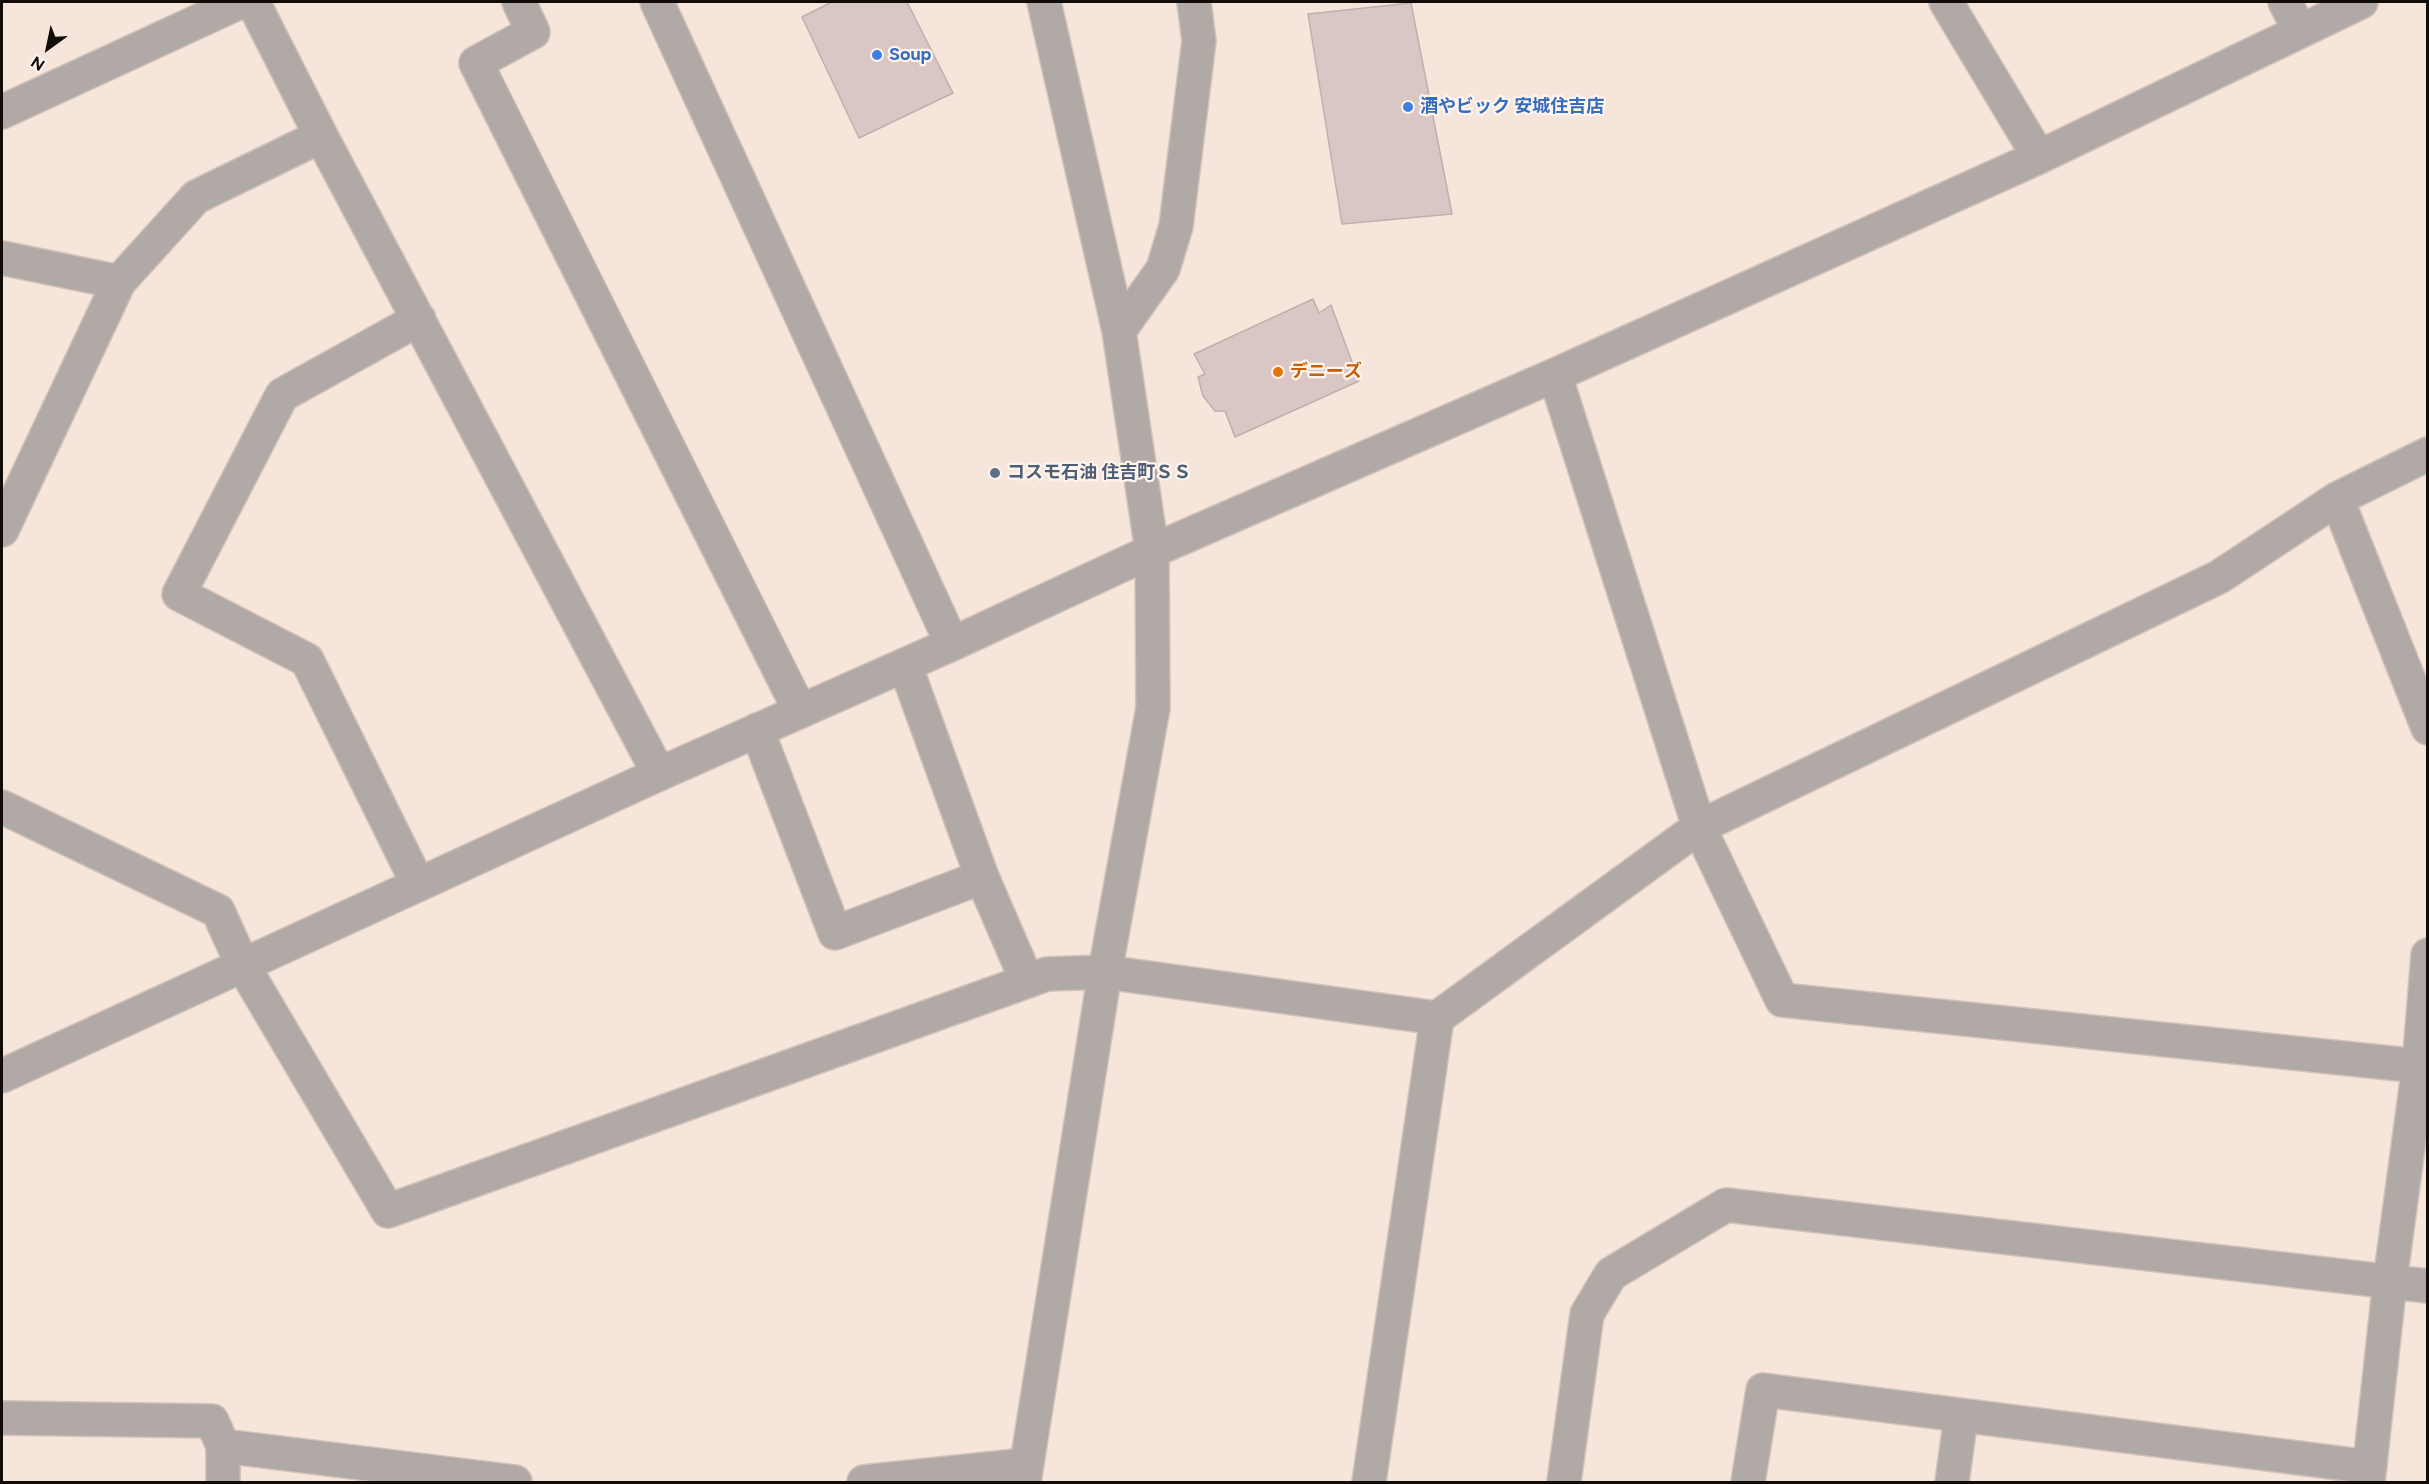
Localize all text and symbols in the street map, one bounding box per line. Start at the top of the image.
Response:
north arrow [18,18,78,78]
place label: Soup [889,44,931,66]
marker: Soup [870,48,884,62]
text: N [28,52,48,75]
place label: 酒やビック 安城住吉店 [1420,96,1604,118]
marker: 酒やビック 安城住吉店 [1401,100,1415,114]
place label: デニーズ [1290,361,1362,383]
marker: デニーズ [1271,365,1285,379]
place label: コスモ石油 住吉町ＳＳ [1007,462,1191,484]
marker: コスモ石油 住吉町ＳＳ [988,466,1002,480]

